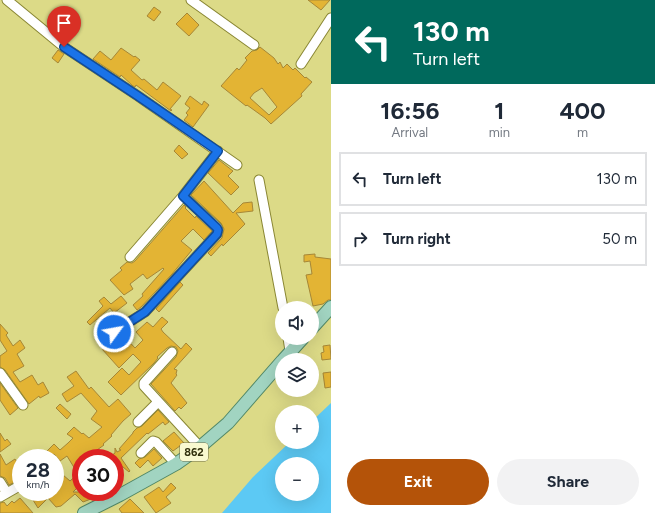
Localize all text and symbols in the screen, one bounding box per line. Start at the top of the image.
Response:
pin [47,6,81,47]
icon: arrive [53,12,75,34]
text: 130 m [413,14,490,48]
icon: left [347,16,399,68]
text: Turn left [413,48,480,70]
text: 16:56 [380,96,439,125]
text: 1 [494,96,504,125]
text: 400 [559,96,606,125]
text: Arrival [392,125,428,140]
text: min [489,125,510,140]
text: m [577,125,588,140]
icon: left [349,168,371,190]
text: Turn left [383,170,441,188]
text: 130 m [597,170,637,188]
icon: right [349,228,371,250]
text: Turn right [383,230,451,248]
text: 50 m [602,230,637,248]
map controls [275,301,319,501]
button: sound [275,301,319,345]
position arrow [93,311,135,353]
button: layers [275,353,319,397]
button: + [275,405,319,449]
road number: 862 [180,443,208,461]
speed limit sign: 30 [72,449,124,501]
button: − [275,457,319,501]
text: 28 [26,458,50,482]
button: Exit [347,459,489,505]
button: Share [497,459,639,505]
text: km/h [27,478,49,491]

